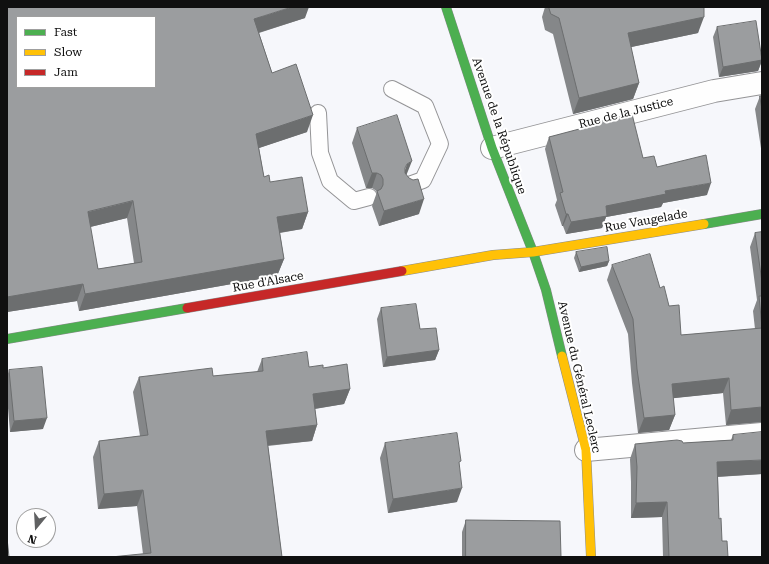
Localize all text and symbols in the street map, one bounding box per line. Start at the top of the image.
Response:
legend [16,16,156,88]
text: Fast [54,25,77,39]
text: Slow [54,45,82,59]
street label: Avenue de la République [469,56,529,196]
text: Jam [54,65,78,79]
street label: Rue de la Justice [577,94,675,132]
street label: Rue Vaugelade [603,207,689,235]
street label: Rue d'Alsace [231,269,305,295]
street label: Avenue du Général Leclerc [554,300,604,454]
north arrow [16,508,56,548]
text: N [26,531,38,546]

